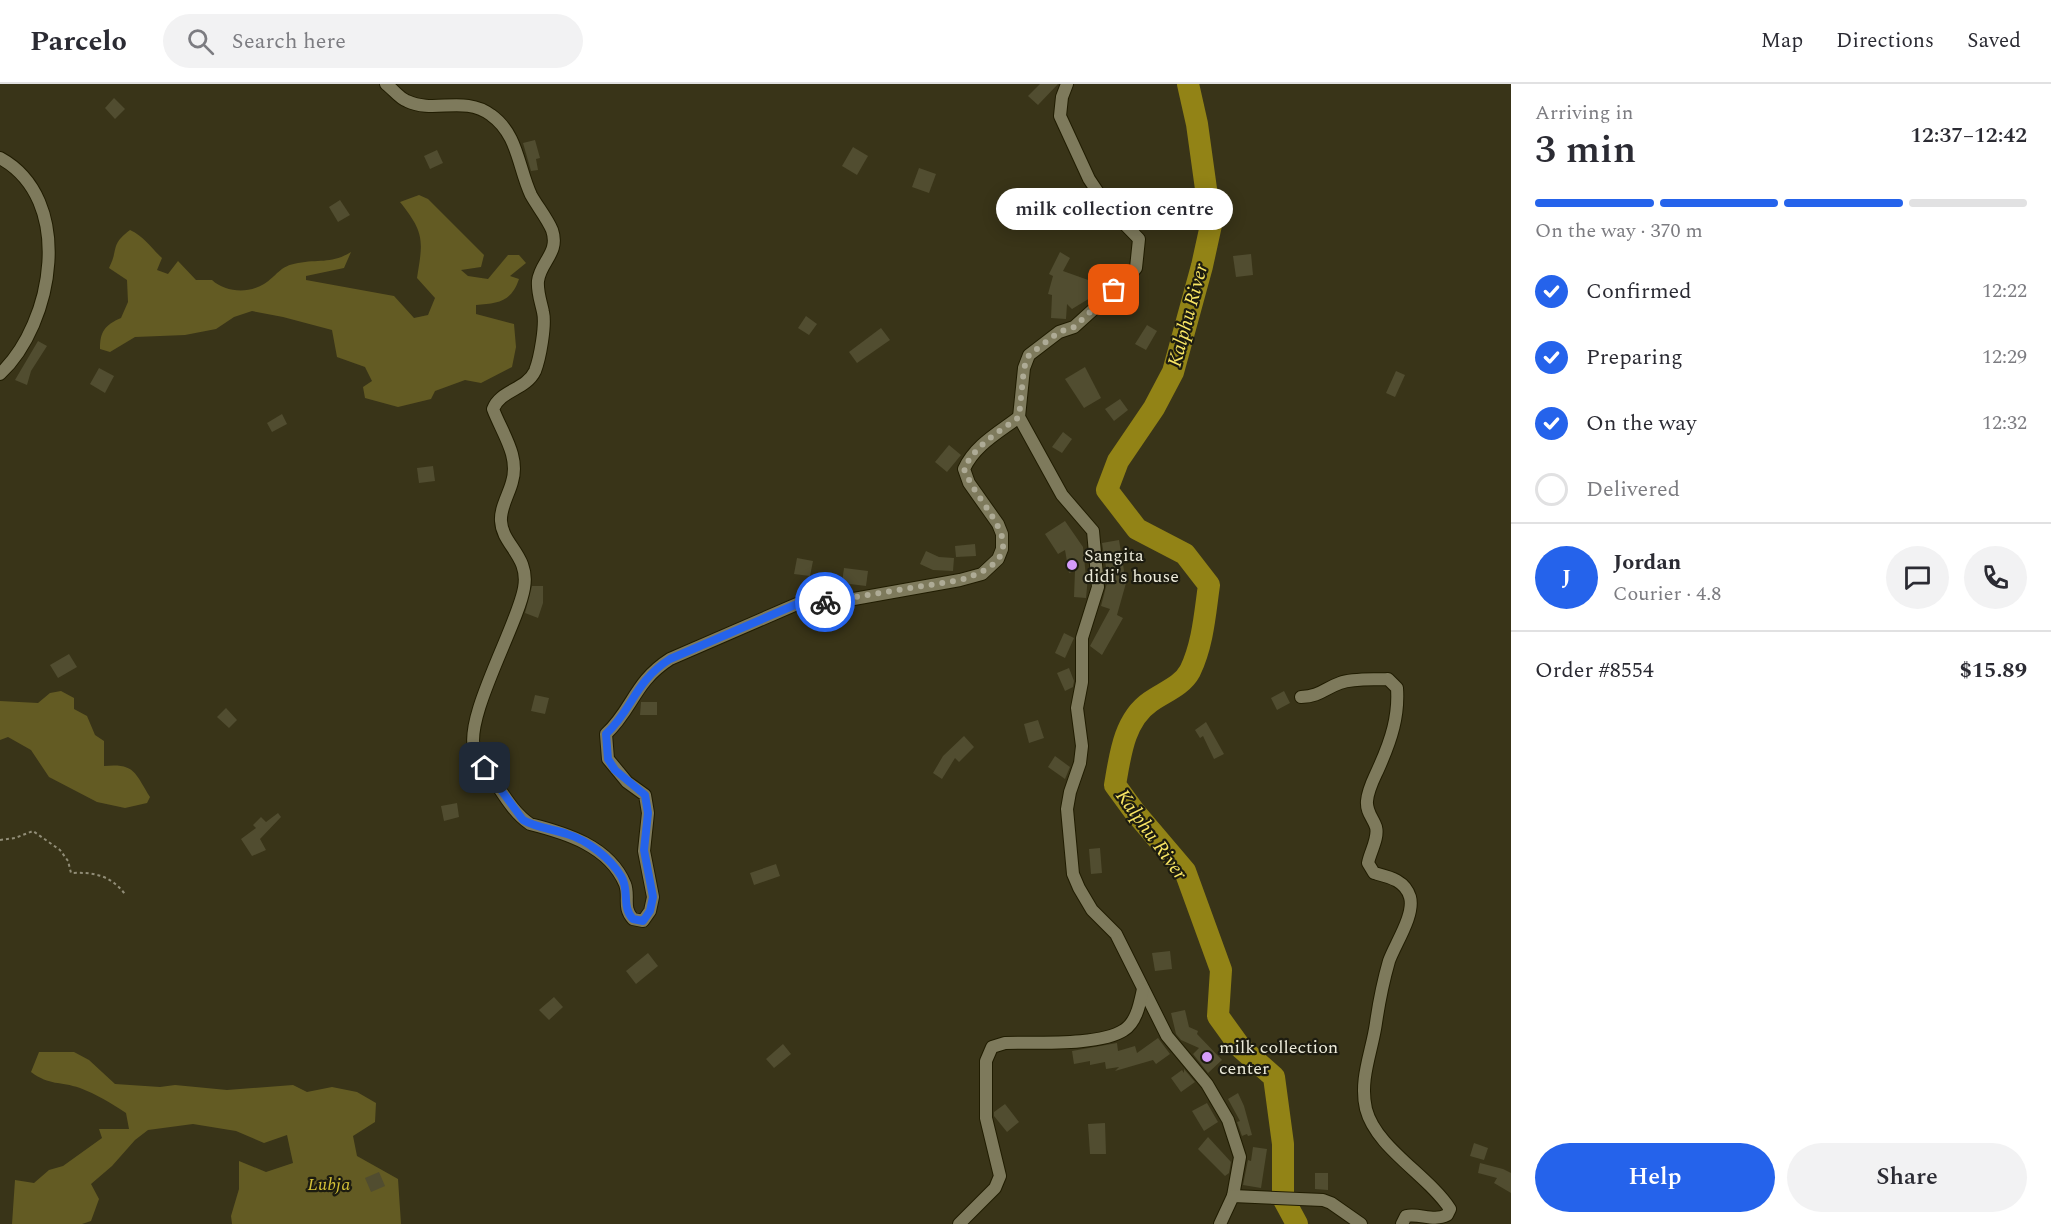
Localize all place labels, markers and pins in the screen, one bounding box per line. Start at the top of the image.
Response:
callout: milk collection centre [996,188,1232,230]
pin [1088,264,1139,315]
place label: Sangita didi's house [1084,542,1179,590]
marker: Sangita didi's house [1065,558,1079,572]
pin [459,742,510,793]
place label: milk collection center [1219,1034,1338,1082]
marker: milk collection center [1200,1050,1214,1064]

